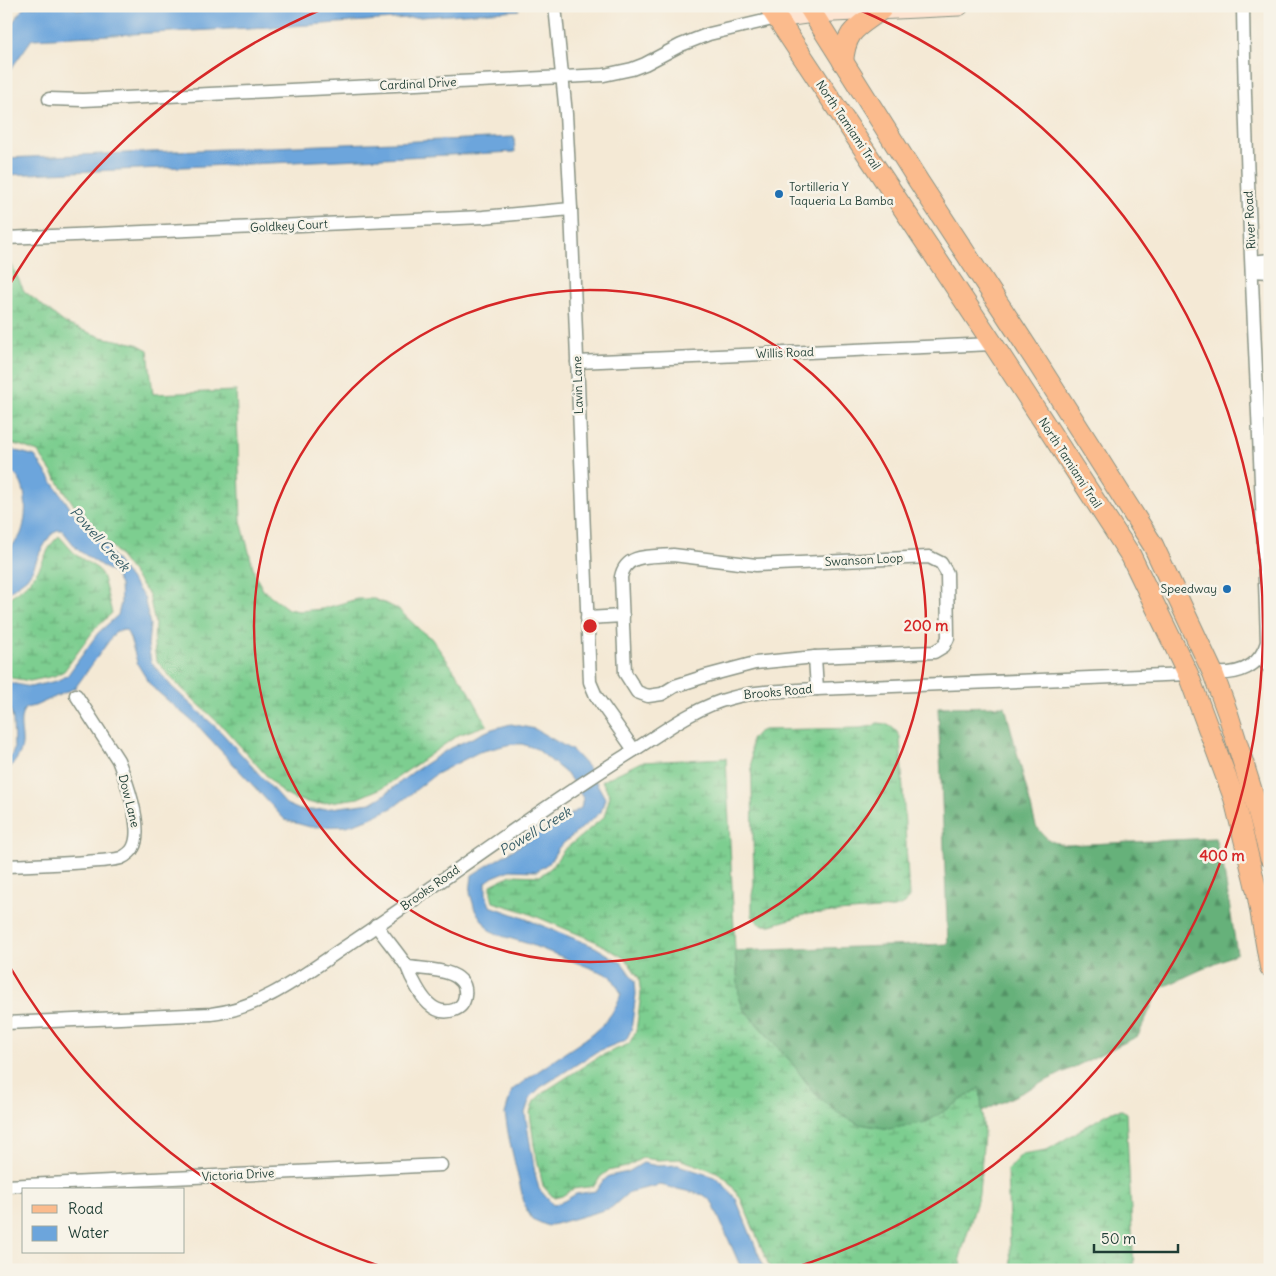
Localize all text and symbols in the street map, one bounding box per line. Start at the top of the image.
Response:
street label: Cardinal Drive [379,74,457,93]
street label: North Tamiami Trail [813,77,884,172]
place label: Tortilleria Y Taqueria La Bamba [789,179,894,208]
marker: Tortilleria Y Taqueria La Bamba [773,188,785,200]
street label: River Road [1240,190,1259,250]
street label: Goldkey Court [250,216,328,235]
street label: Willis Road [756,344,814,361]
street label: Lavin Lane [569,356,586,414]
street label: North Tamiami Trail [1036,415,1105,511]
water label: Powell Creek [66,503,134,576]
street label: Swanson Loop [824,550,904,569]
place label: Speedway [1160,581,1217,596]
marker: Speedway [1221,583,1233,595]
text: 200 m [904,616,948,635]
centre of rings [581,617,599,635]
street label: Brooks Road [743,681,813,702]
street label: Dow Lane [116,773,143,829]
water label: Powell Creek [496,802,575,860]
text: 400 m [1199,846,1245,865]
street label: Brooks Road [397,862,462,913]
street label: Victoria Drive [201,1165,275,1184]
legend [22,1188,185,1254]
text: Road [68,1199,103,1218]
scale bar [1094,1221,1177,1253]
text: Water [68,1223,109,1242]
text: 50 m [1101,1229,1136,1248]

